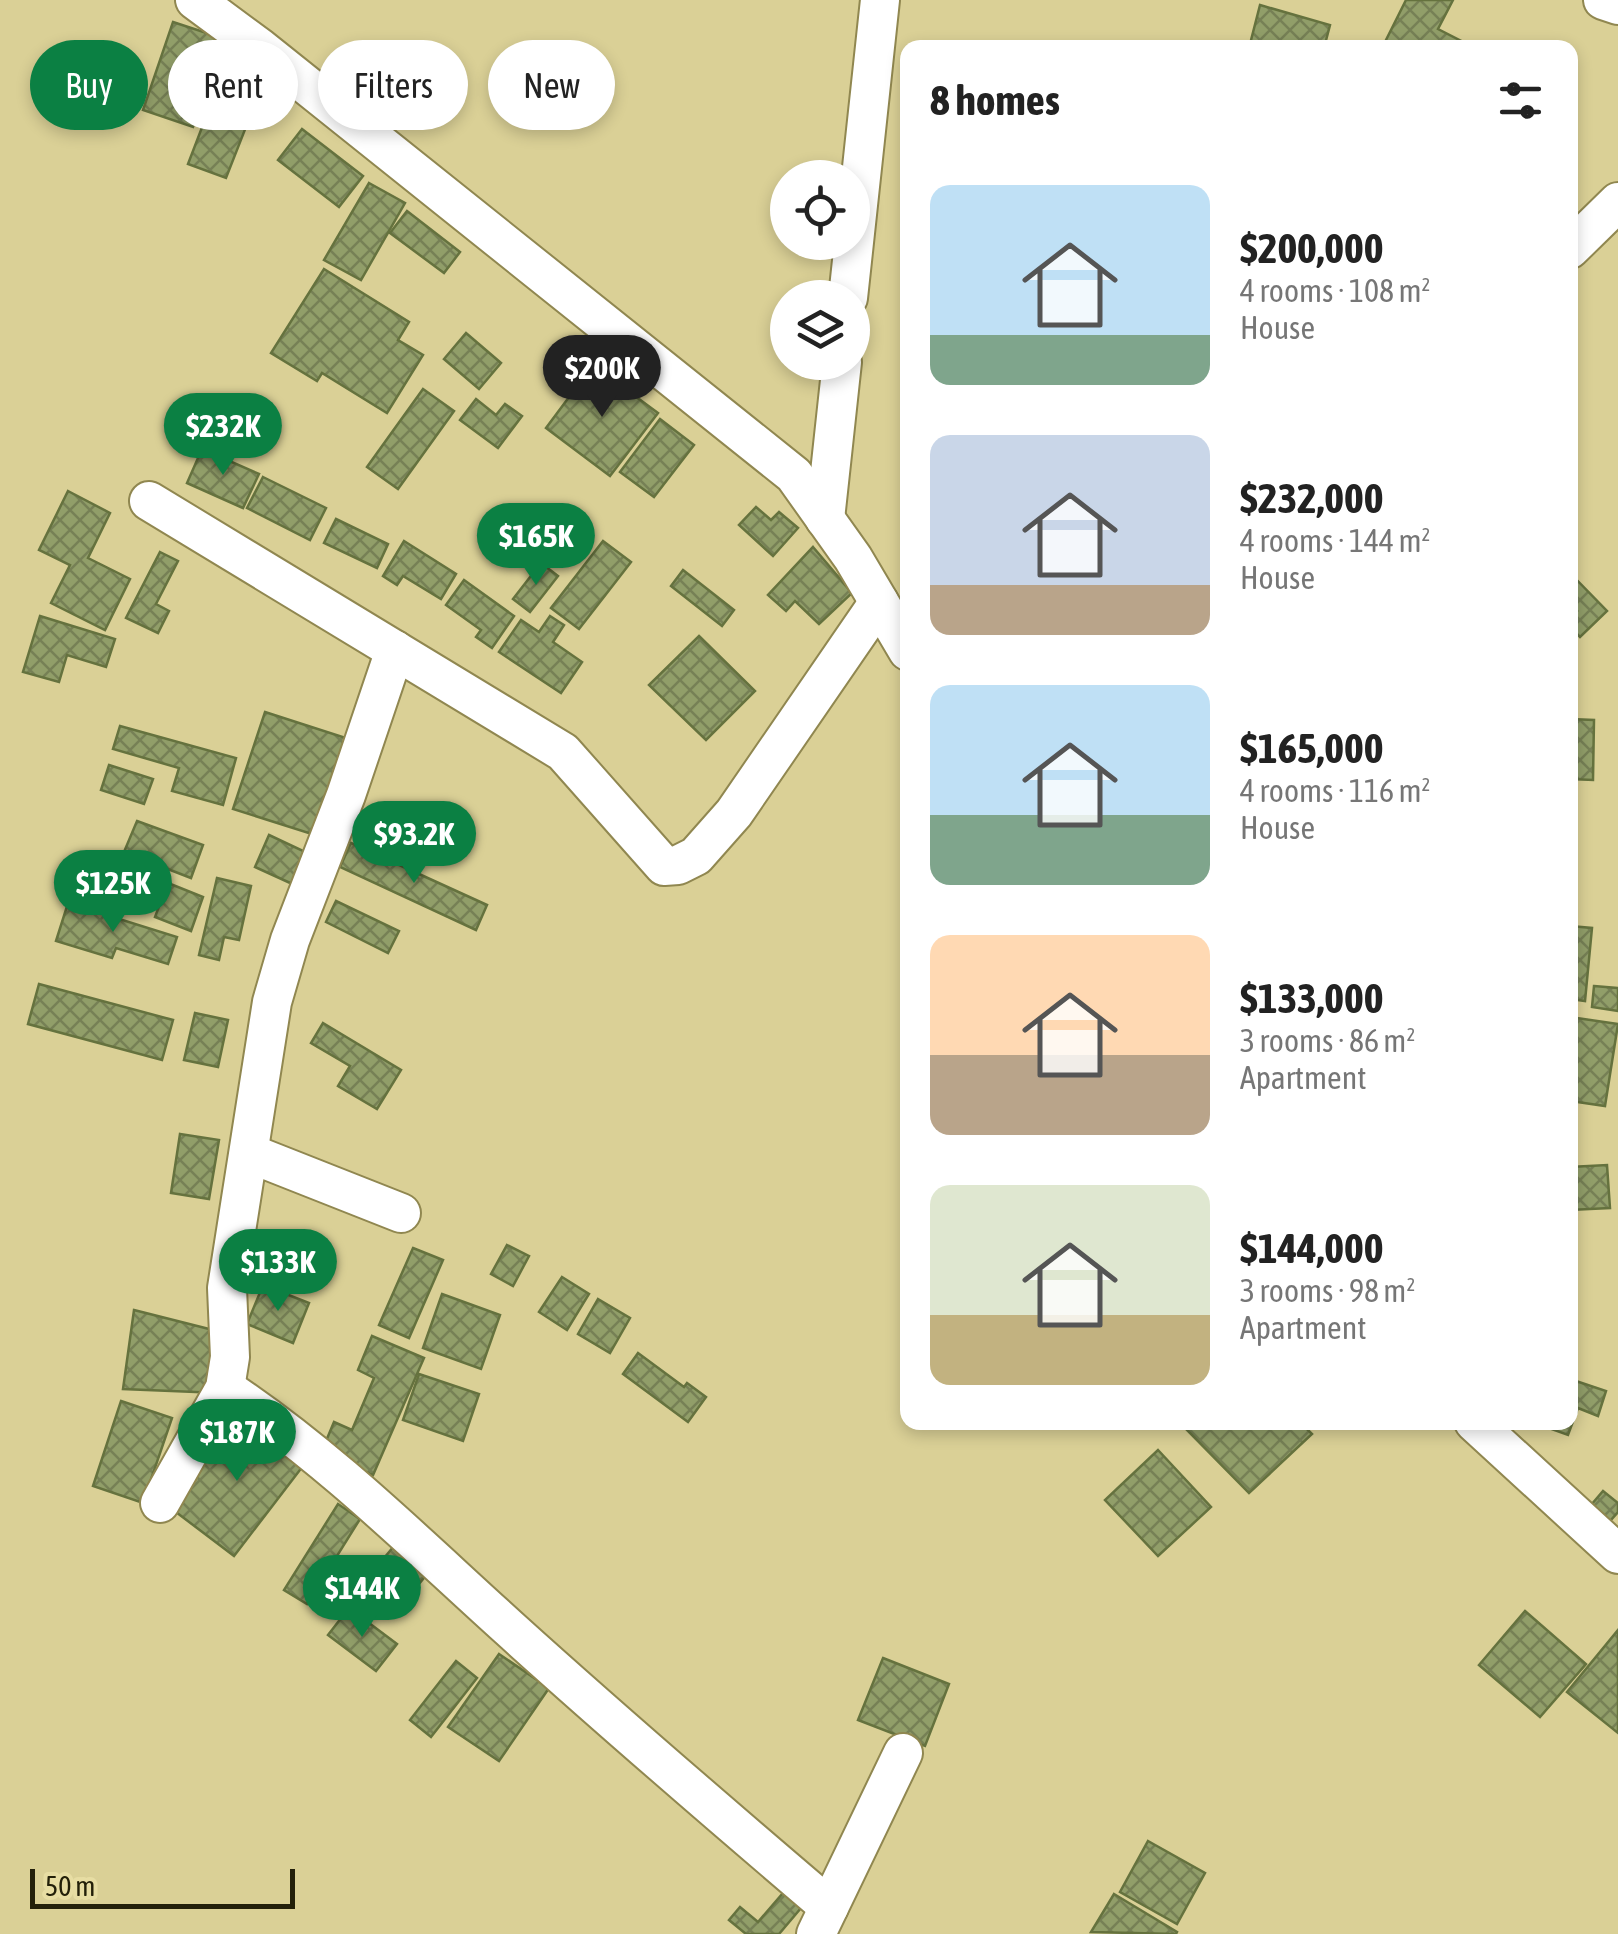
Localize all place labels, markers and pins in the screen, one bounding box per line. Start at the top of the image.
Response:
pin: $200K [532,335,672,420]
pin: $232K [153,393,293,478]
pin: $165K [466,503,606,588]
pin: $93.2K [333,801,495,886]
pin: $125K [43,850,183,935]
pin: $133K [208,1229,348,1314]
pin: $187K [167,1399,307,1484]
pin: $144K [292,1555,432,1640]

